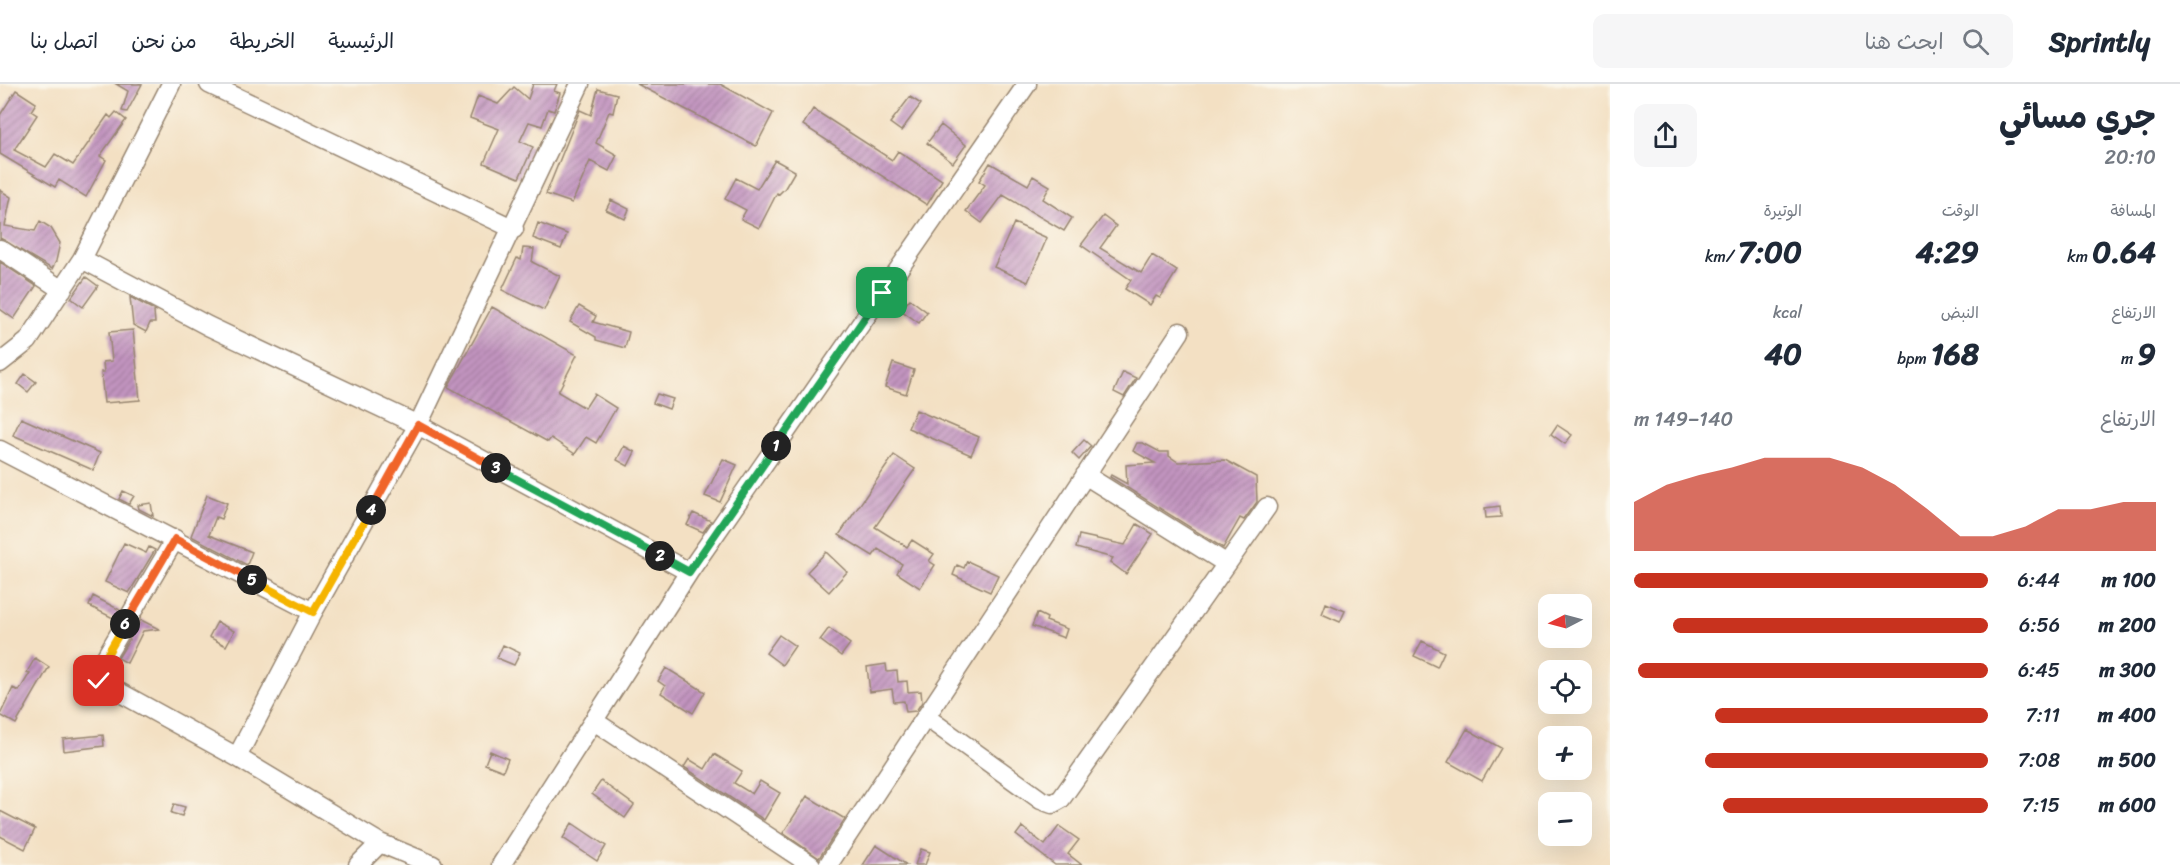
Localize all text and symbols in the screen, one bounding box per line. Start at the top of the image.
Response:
search box [1593,14,2013,68]
text: Sprintly [2049,17,2150,66]
text: اتصل بنا [30,22,98,60]
text: من نحن [131,22,197,60]
text: الخريطة [230,22,295,60]
text: الرئيسية [328,22,394,60]
text: ابحث هنا [1864,22,1944,61]
icon: search [1959,25,1992,58]
text: جري مسائي [1999,88,2156,146]
button: share [1634,104,1697,167]
text: 20:10 [2105,140,2156,175]
text: الوتيرة [1763,196,1802,225]
text: الوقت [1942,196,1979,225]
text: المسافة [2110,196,2156,225]
text: 7:00 [1738,225,1802,279]
text: 4:29 [1915,225,1979,279]
text: 0.64 [2092,225,2156,279]
text: /km [1705,242,1738,271]
text: km [2067,242,2092,271]
pin [856,267,907,318]
icon: arrive [865,276,898,309]
text: kcal [1773,298,1802,327]
text: النبض [1941,298,1979,327]
text: الارتفاع [2111,298,2156,327]
text: 40 [1764,327,1802,381]
text: 168 [1931,327,1979,381]
text: 9 [2138,327,2156,381]
text: bpm [1897,344,1931,373]
text: m [2121,344,2138,373]
text: 140–149 m [1634,402,1733,437]
text: الارتفاع [2100,402,2156,437]
pin: 1 [761,431,791,461]
text: 1 [773,431,779,460]
pin: 3 [481,453,511,483]
text: 3 [492,453,500,482]
pin: 4 [356,495,386,525]
text: 4 [366,495,376,524]
pin: 2 [645,541,675,571]
text: 2 [655,541,665,570]
text: 6:44 [2018,563,2060,598]
text: 100 m [2102,563,2156,598]
pin: 5 [237,565,267,595]
text: 5 [247,565,257,594]
north arrow [1538,594,1592,648]
map controls [1538,594,1592,846]
text: 6:56 [2019,608,2060,643]
text: 200 m [2099,608,2156,643]
pin: 6 [110,609,140,639]
text: 6 [120,609,130,638]
text: 6:45 [2018,653,2060,688]
text: 300 m [2099,653,2156,688]
pin [73,655,124,706]
button: locate [1538,660,1592,714]
icon: check [82,664,115,697]
text: 7:11 [2025,698,2060,733]
text: 400 m [2098,698,2156,733]
button: + [1538,726,1592,780]
text: 7:08 [2018,743,2060,778]
text: 500 m [2098,743,2156,778]
text: 7:15 [2022,788,2060,823]
text: 600 m [2099,788,2156,823]
button: − [1538,792,1592,846]

